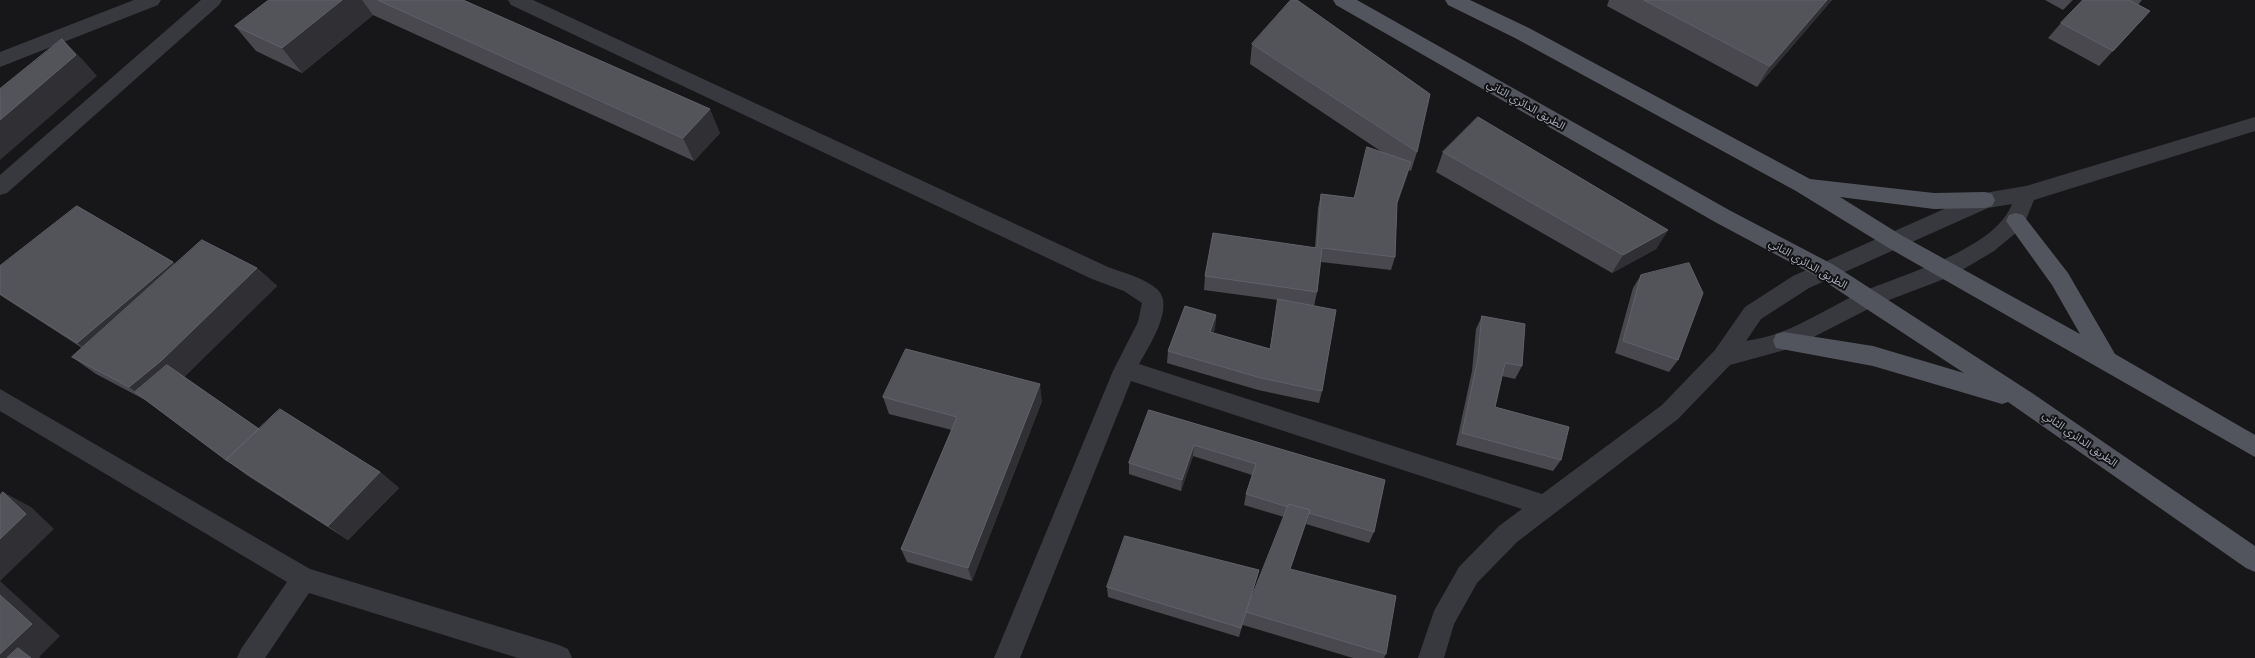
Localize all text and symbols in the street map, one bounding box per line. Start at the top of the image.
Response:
street label: الطريق الدائري الثاني [1484,77,1568,133]
street label: الطريق الدائري الثاني [1766,236,1850,292]
street label: الطريق الدائري الثاني [2040,408,2120,470]

